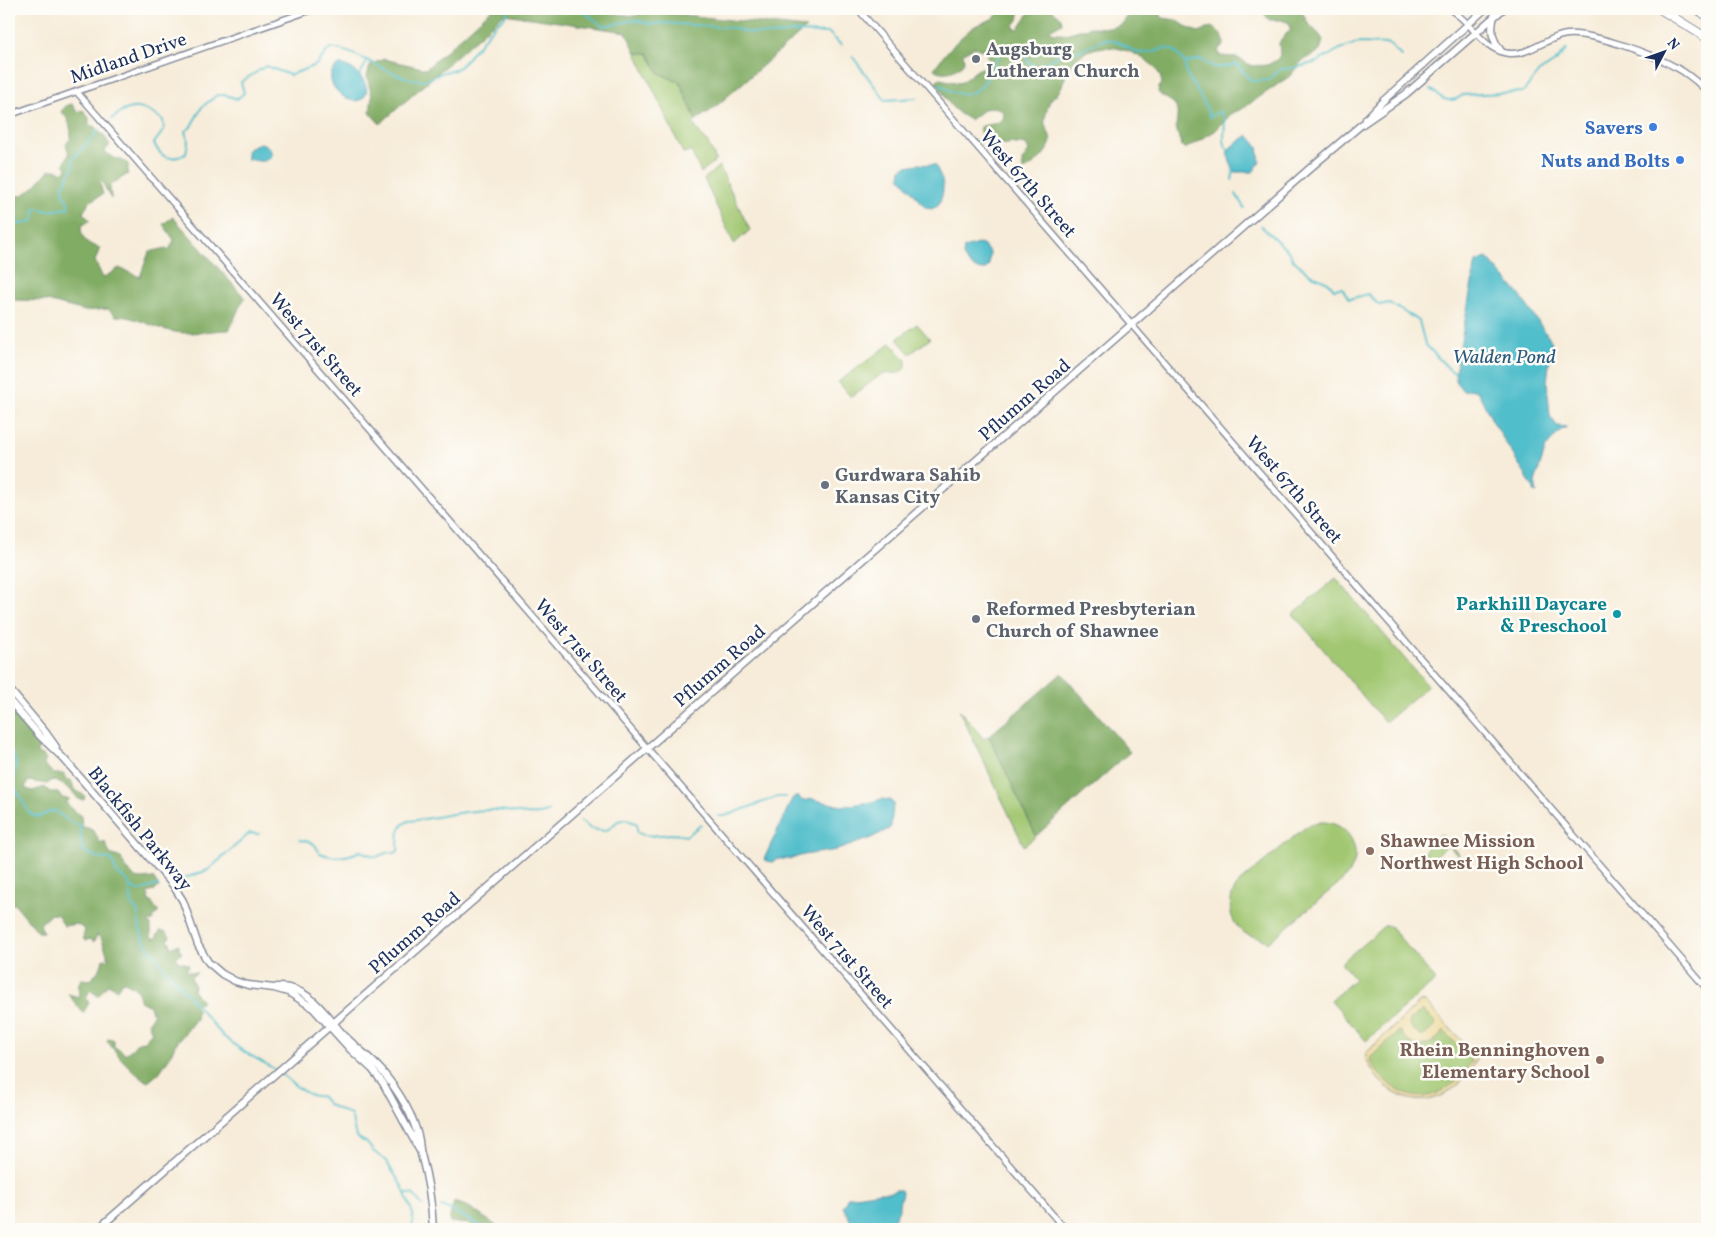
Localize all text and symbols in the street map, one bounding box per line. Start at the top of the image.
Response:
street label: Midland Drive [67,27,190,91]
north arrow [1638,28,1688,78]
text: N [1662,34,1683,55]
place label: Augsburg Lutheran Church [986,37,1140,85]
marker: Augsburg Lutheran Church [970,53,982,65]
place label: Savers [1585,116,1643,142]
marker: Savers [1647,121,1659,133]
street label: West 67th Street [973,125,1082,244]
place label: Nuts and Bolts [1541,149,1670,175]
marker: Nuts and Bolts [1674,154,1686,166]
street label: West 71st Street [263,288,368,403]
water label: Walden Pond [1452,344,1556,372]
street label: Pflumm Road [974,353,1077,448]
street label: West 67th Street [1239,431,1348,550]
place label: Gurdwara Sahib Kansas City [835,463,981,511]
marker: Gurdwara Sahib Kansas City [819,479,831,491]
place label: Parkhill Daycare & Preschool [1456,592,1607,640]
street label: West 71st Street [528,594,633,709]
place label: Reformed Presbyterian Church of Shawnee [986,597,1196,645]
marker: Parkhill Daycare & Preschool [1611,608,1623,620]
marker: Reformed Presbyterian Church of Shawnee [970,613,982,625]
street label: Pflumm Road [669,619,772,714]
street label: Blackfish Parkway [81,762,198,897]
place label: Shawnee Mission Northwest High School [1380,829,1584,877]
marker: Shawnee Mission Northwest High School [1364,845,1376,857]
street label: Pflumm Road [364,886,467,981]
street label: West 71st Street [794,900,899,1015]
place label: Rhein Benninghoven Elementary School [1400,1038,1590,1086]
marker: Rhein Benninghoven Elementary School [1594,1054,1606,1066]

